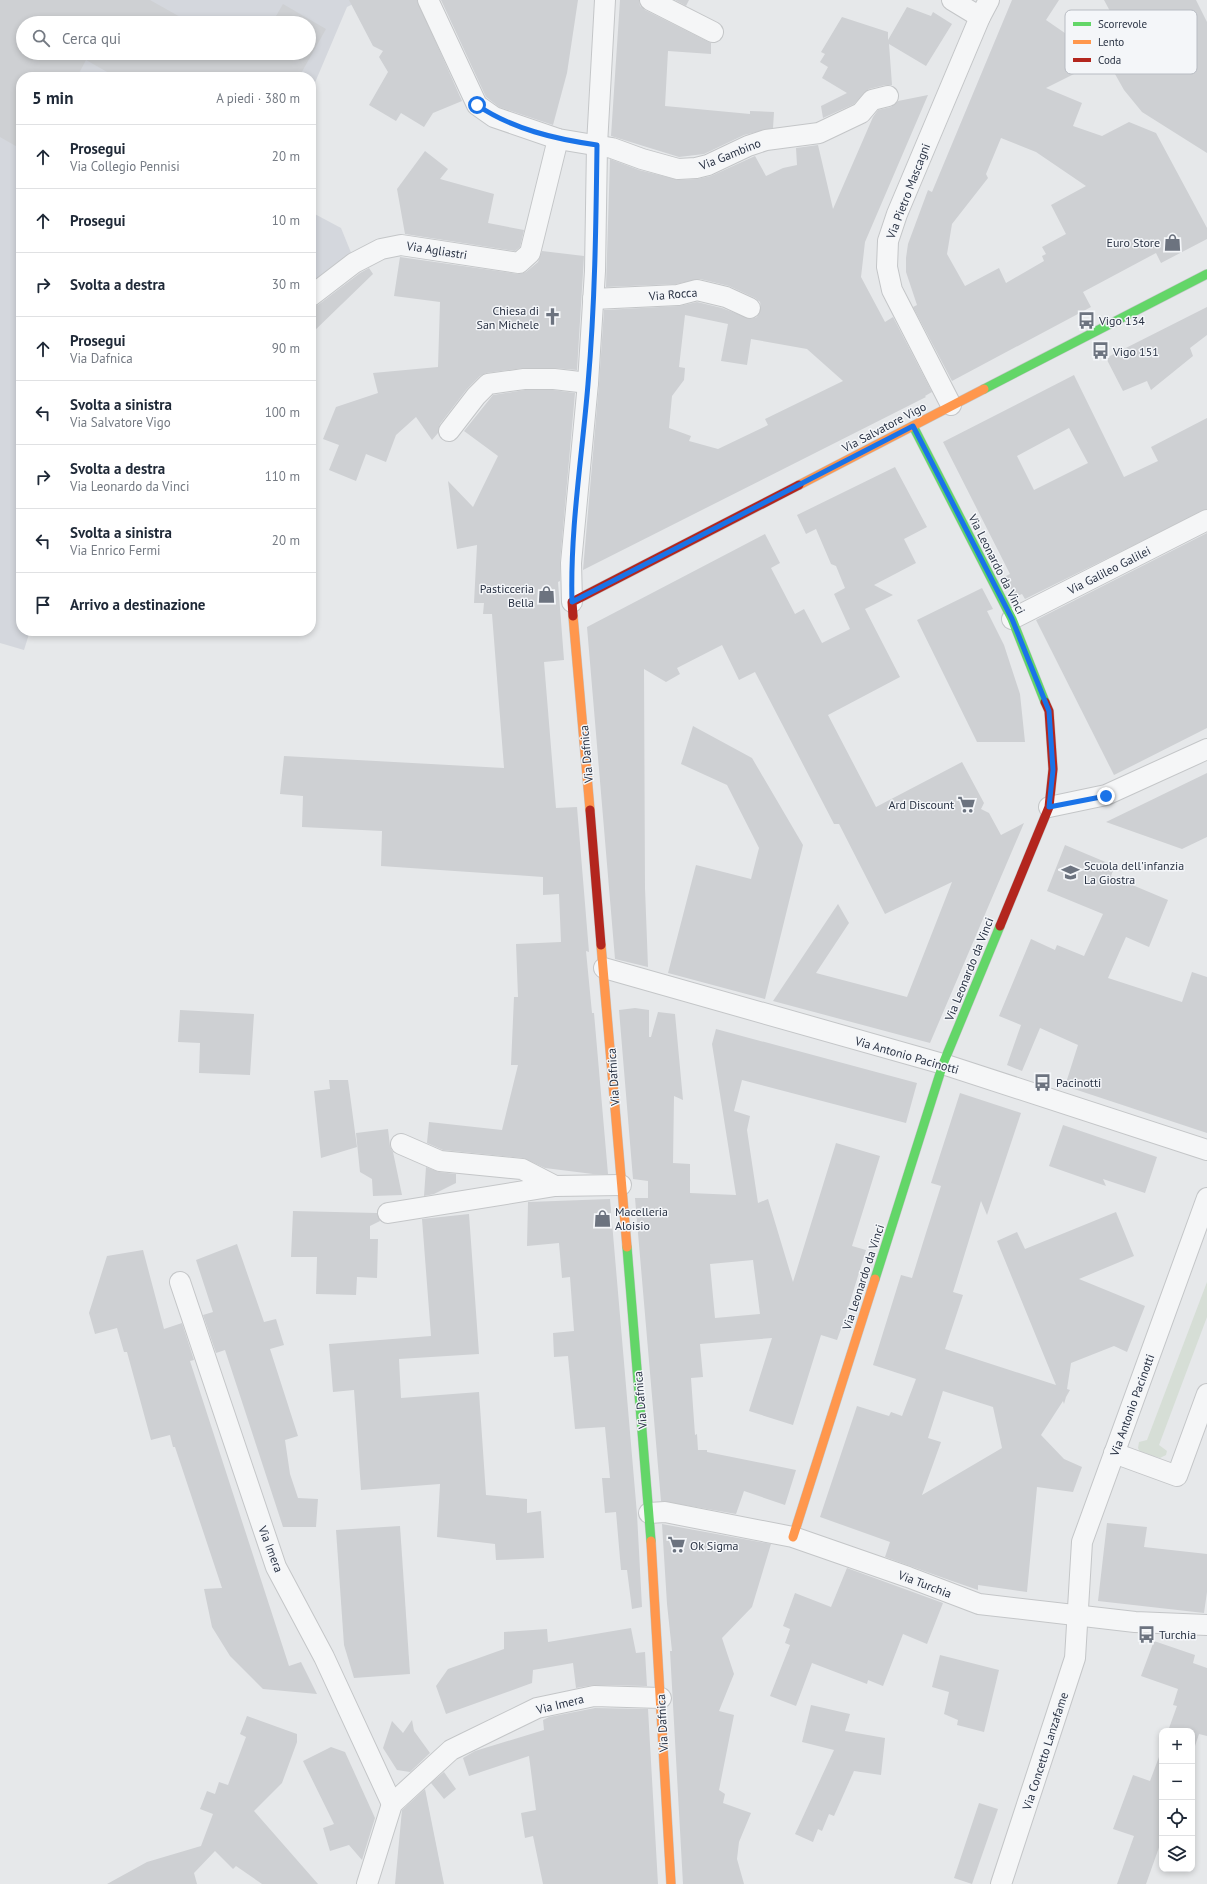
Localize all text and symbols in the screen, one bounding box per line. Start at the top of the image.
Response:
legend [1065,10,1197,74]
search box [16,16,316,60]
text: Scorrevole [1098,17,1148,31]
icon: search [30,27,52,49]
text: Cerca qui [62,29,121,48]
text: Lento [1098,35,1124,49]
text: Coda [1098,53,1121,67]
text: 5 min [32,87,73,109]
text: A piedi · 380 m [216,90,300,107]
route start [468,96,486,114]
street label: Via Gambino [696,135,763,173]
text: Prosegui [70,139,126,158]
street label: Via Pietro Mascagni [883,141,933,242]
icon: ahead [32,146,54,168]
text: 20 m [272,148,300,165]
text: Via Collegio Pennisi [70,158,180,175]
icon: ahead [32,210,54,232]
text: Prosegui [70,211,126,230]
text: 10 m [272,212,300,229]
shop icon: Euro Store [1163,232,1183,252]
place label: Euro Store [1106,235,1160,250]
street label: Via Agliastri [405,238,468,262]
icon: right [32,274,54,296]
text: Svolta a destra [70,275,165,294]
text: 30 m [272,276,300,293]
street label: Via Rocca [647,284,698,304]
place label: Chiesa di San Michele [477,303,539,332]
church icon: Chiesa di San Michele [542,307,562,327]
bus stop icon: Vigo 134 [1076,310,1096,330]
place label: Vigo 134 [1098,313,1145,328]
text: Prosegui [70,331,126,350]
icon: ahead [32,338,54,360]
text: 90 m [272,340,300,357]
bus stop icon: Vigo 151 [1090,341,1110,361]
place label: Vigo 151 [1112,344,1159,359]
text: Via Dafnica [70,350,133,367]
text: Svolta a sinistra [70,395,172,414]
street label: Via Salvatore Vigo [839,399,929,456]
icon: left [32,402,54,424]
text: 100 m [265,404,300,421]
text: Via Salvatore Vigo [70,414,171,431]
text: Svolta a destra [70,459,165,478]
icon: right [32,466,54,488]
text: 110 m [265,468,300,485]
text: Via Leonardo da Vinci [70,478,189,495]
street label: Via Leonardo da Vinci [965,511,1029,617]
text: Svolta a sinistra [70,523,172,542]
icon: left [32,530,54,552]
text: 20 m [272,532,300,549]
text: Via Enrico Fermi [70,542,161,559]
street label: Via Galileo Galilei [1064,543,1153,598]
place label: Pasticceria Bella [480,581,534,610]
shop icon: Pasticceria Bella [537,585,557,605]
icon: arrive [32,594,54,616]
text: Arrivo a destinazione [70,595,205,614]
street label: Via Dafnica [576,724,596,785]
route end [1097,787,1115,805]
supermarket icon: Ard Discount [957,794,977,814]
place label: Ard Discount [888,797,954,812]
place label: Scuola dell'infanzia La Giostra [1084,858,1184,887]
school or university icon: Scuola dell'infanzia La Giostra [1061,862,1081,882]
street label: Via Leonardo da Vinci [941,915,997,1024]
street label: Via Antonio Pacinotti [852,1033,961,1077]
street label: Via Dafnica [603,1048,623,1107]
bus stop icon: Pacinotti [1033,1072,1053,1092]
place label: Pacinotti [1056,1075,1101,1090]
place label: Macelleria Aloisio [615,1204,668,1233]
shop icon: Macelleria Aloisio [592,1208,612,1228]
street label: Via Leonardo da Vinci [839,1222,887,1333]
street label: Via Antonio Pacinotti [1106,1352,1157,1459]
street label: Via Dafnica [630,1370,650,1431]
street label: Via Imera [255,1523,287,1574]
supermarket icon: Ok Sigma [667,1535,687,1555]
place label: Ok Sigma [690,1538,739,1553]
street label: Via Turchia [895,1567,954,1601]
bus stop icon: Turchia [1136,1624,1156,1644]
place label: Turchia [1159,1627,1196,1642]
street label: Via Concetto Lanzafame [1019,1690,1071,1813]
street label: Via Imera [534,1691,585,1717]
street label: Via Dafnica [653,1694,671,1753]
map controls [1159,1728,1195,1872]
button: + [1159,1728,1195,1764]
button: − [1159,1764,1195,1800]
button: locate [1159,1800,1195,1836]
button: layers [1159,1836,1195,1872]

